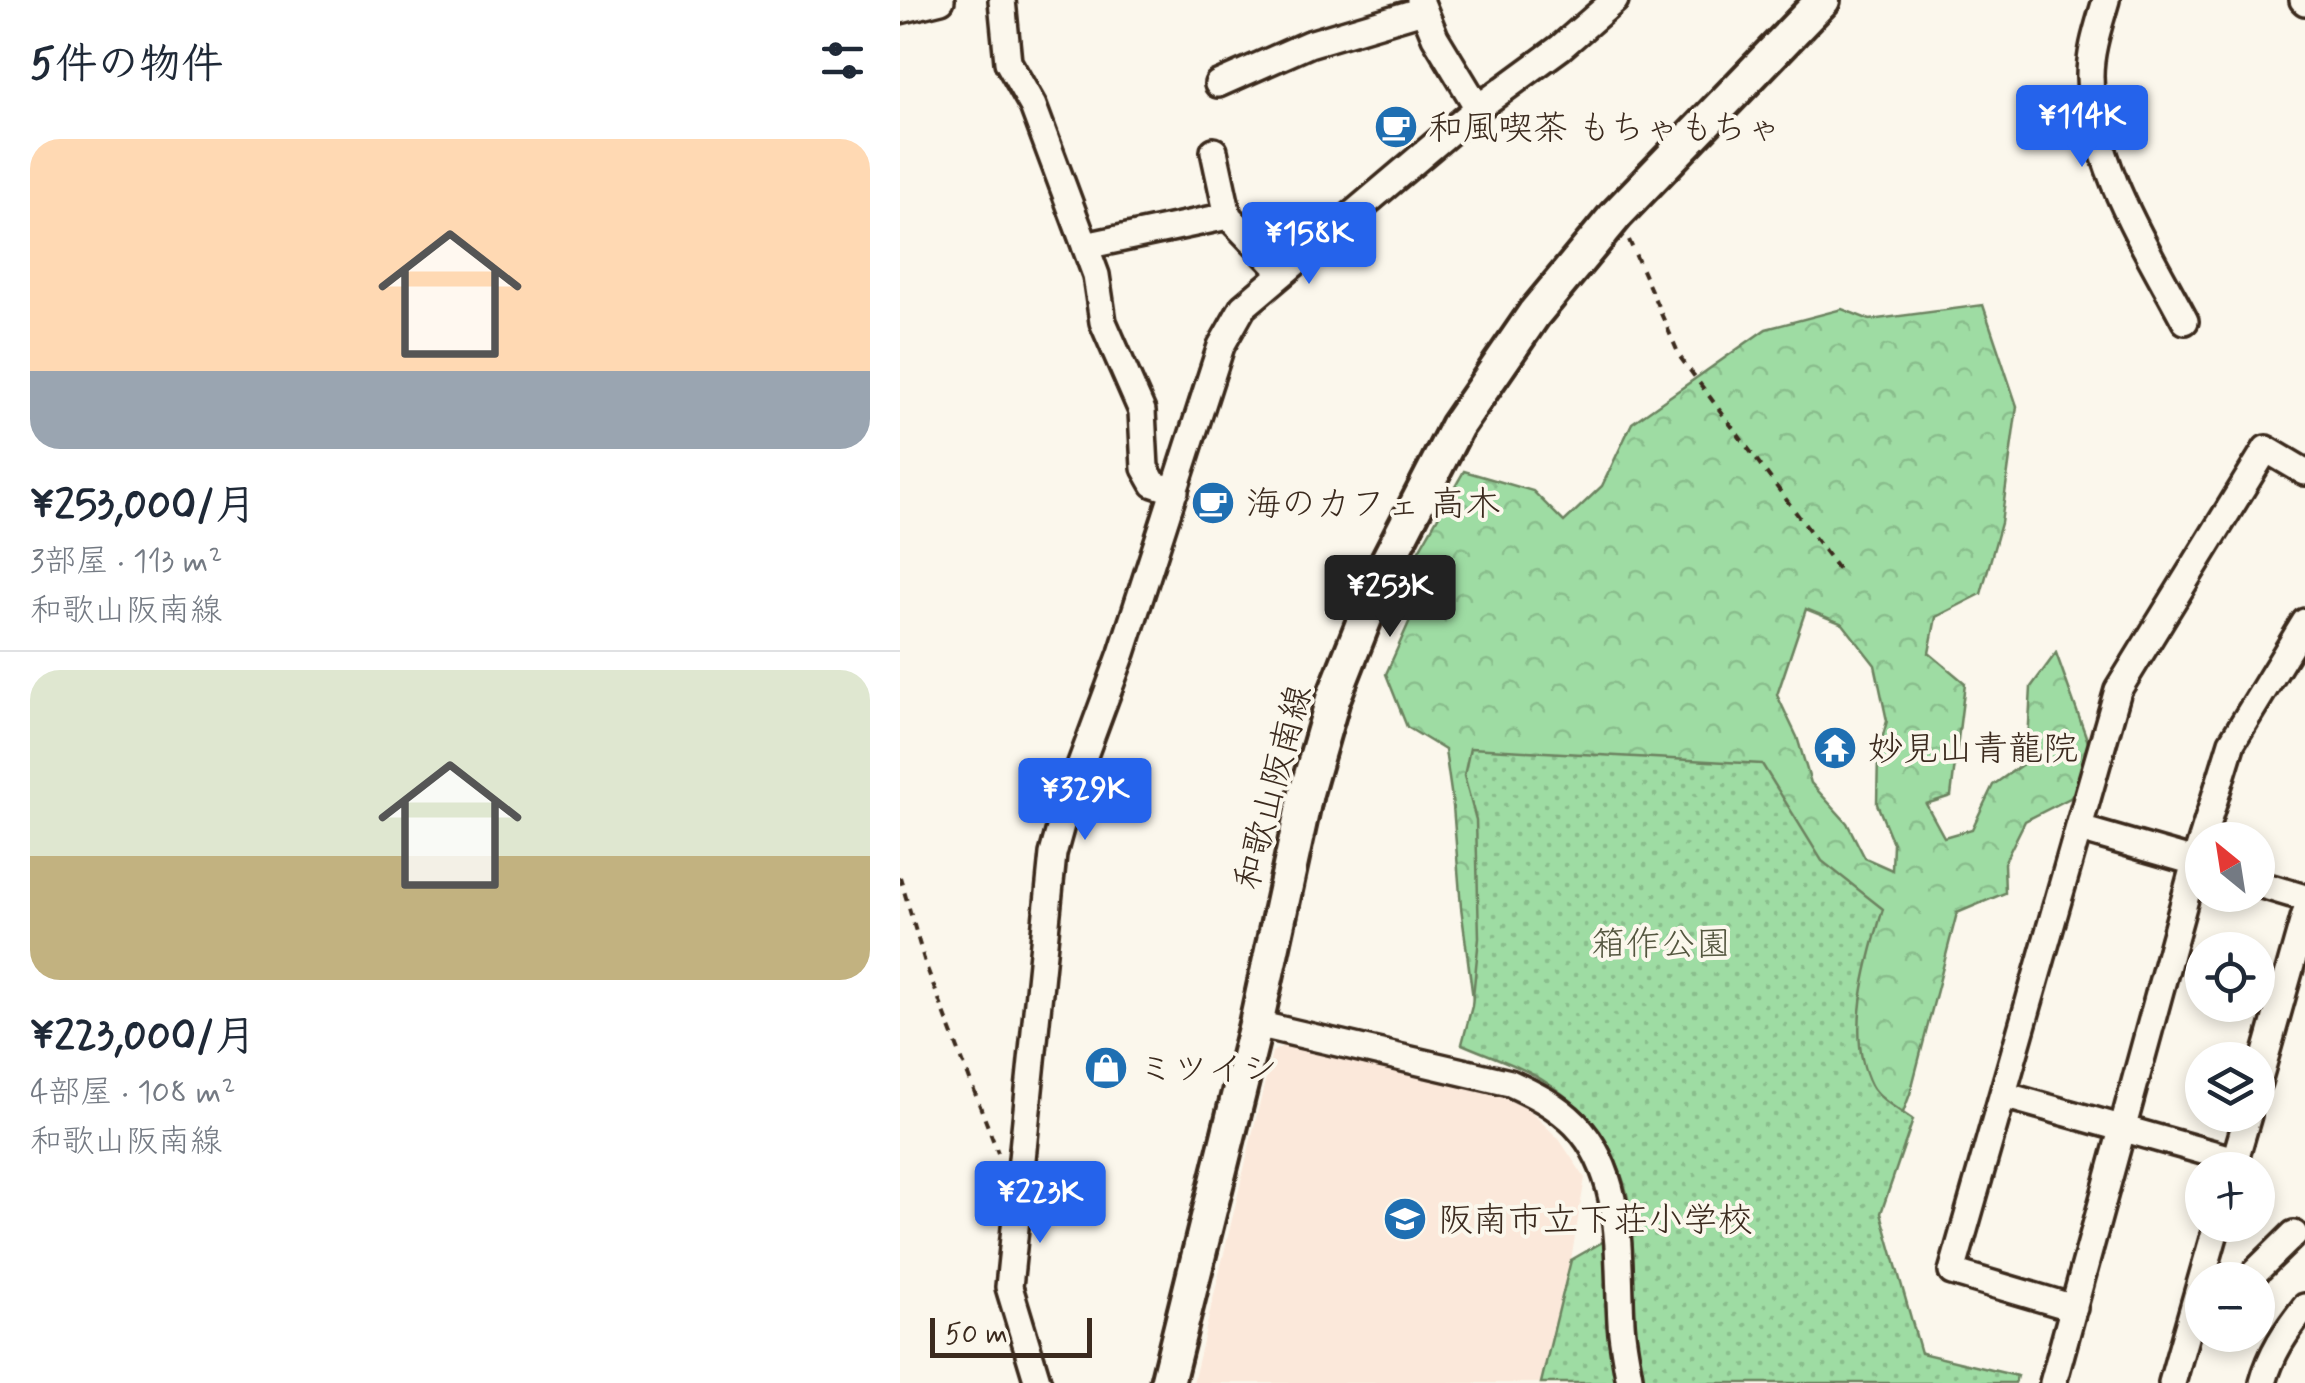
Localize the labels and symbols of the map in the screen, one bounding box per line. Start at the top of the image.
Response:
pin: ¥114K [2012,85,2152,170]
cafe icon: 和風喫茶 もちゃもちゃ [1373,104,1419,150]
place label: 和風喫茶 もちゃもちゃ [1428,106,1782,152]
pin: ¥158K [1239,202,1379,287]
cafe icon: 海のカフェ 高木 [1190,480,1236,526]
place label: 海のカフェ 高木 [1246,482,1500,528]
pin: ¥253K [1320,555,1460,640]
street label: 和歌山阪南線 [1225,680,1323,895]
temple icon: 妙見山青龍院 [1812,725,1858,771]
place label: 妙見山青龍院 [1868,727,2078,773]
pin: ¥329K [1015,758,1155,843]
north arrow [2185,822,2275,912]
park label: 箱作公園 [1591,922,1731,968]
shop icon: ミツイシ [1083,1045,1129,1091]
place label: ミツイシ [1138,1047,1277,1093]
pin: ¥223K [970,1161,1110,1246]
school or university icon: 阪南市立下荘小学校 [1382,1196,1428,1242]
place label: 阪南市立下荘小学校 [1438,1198,1753,1244]
scale bar [930,1313,1092,1358]

